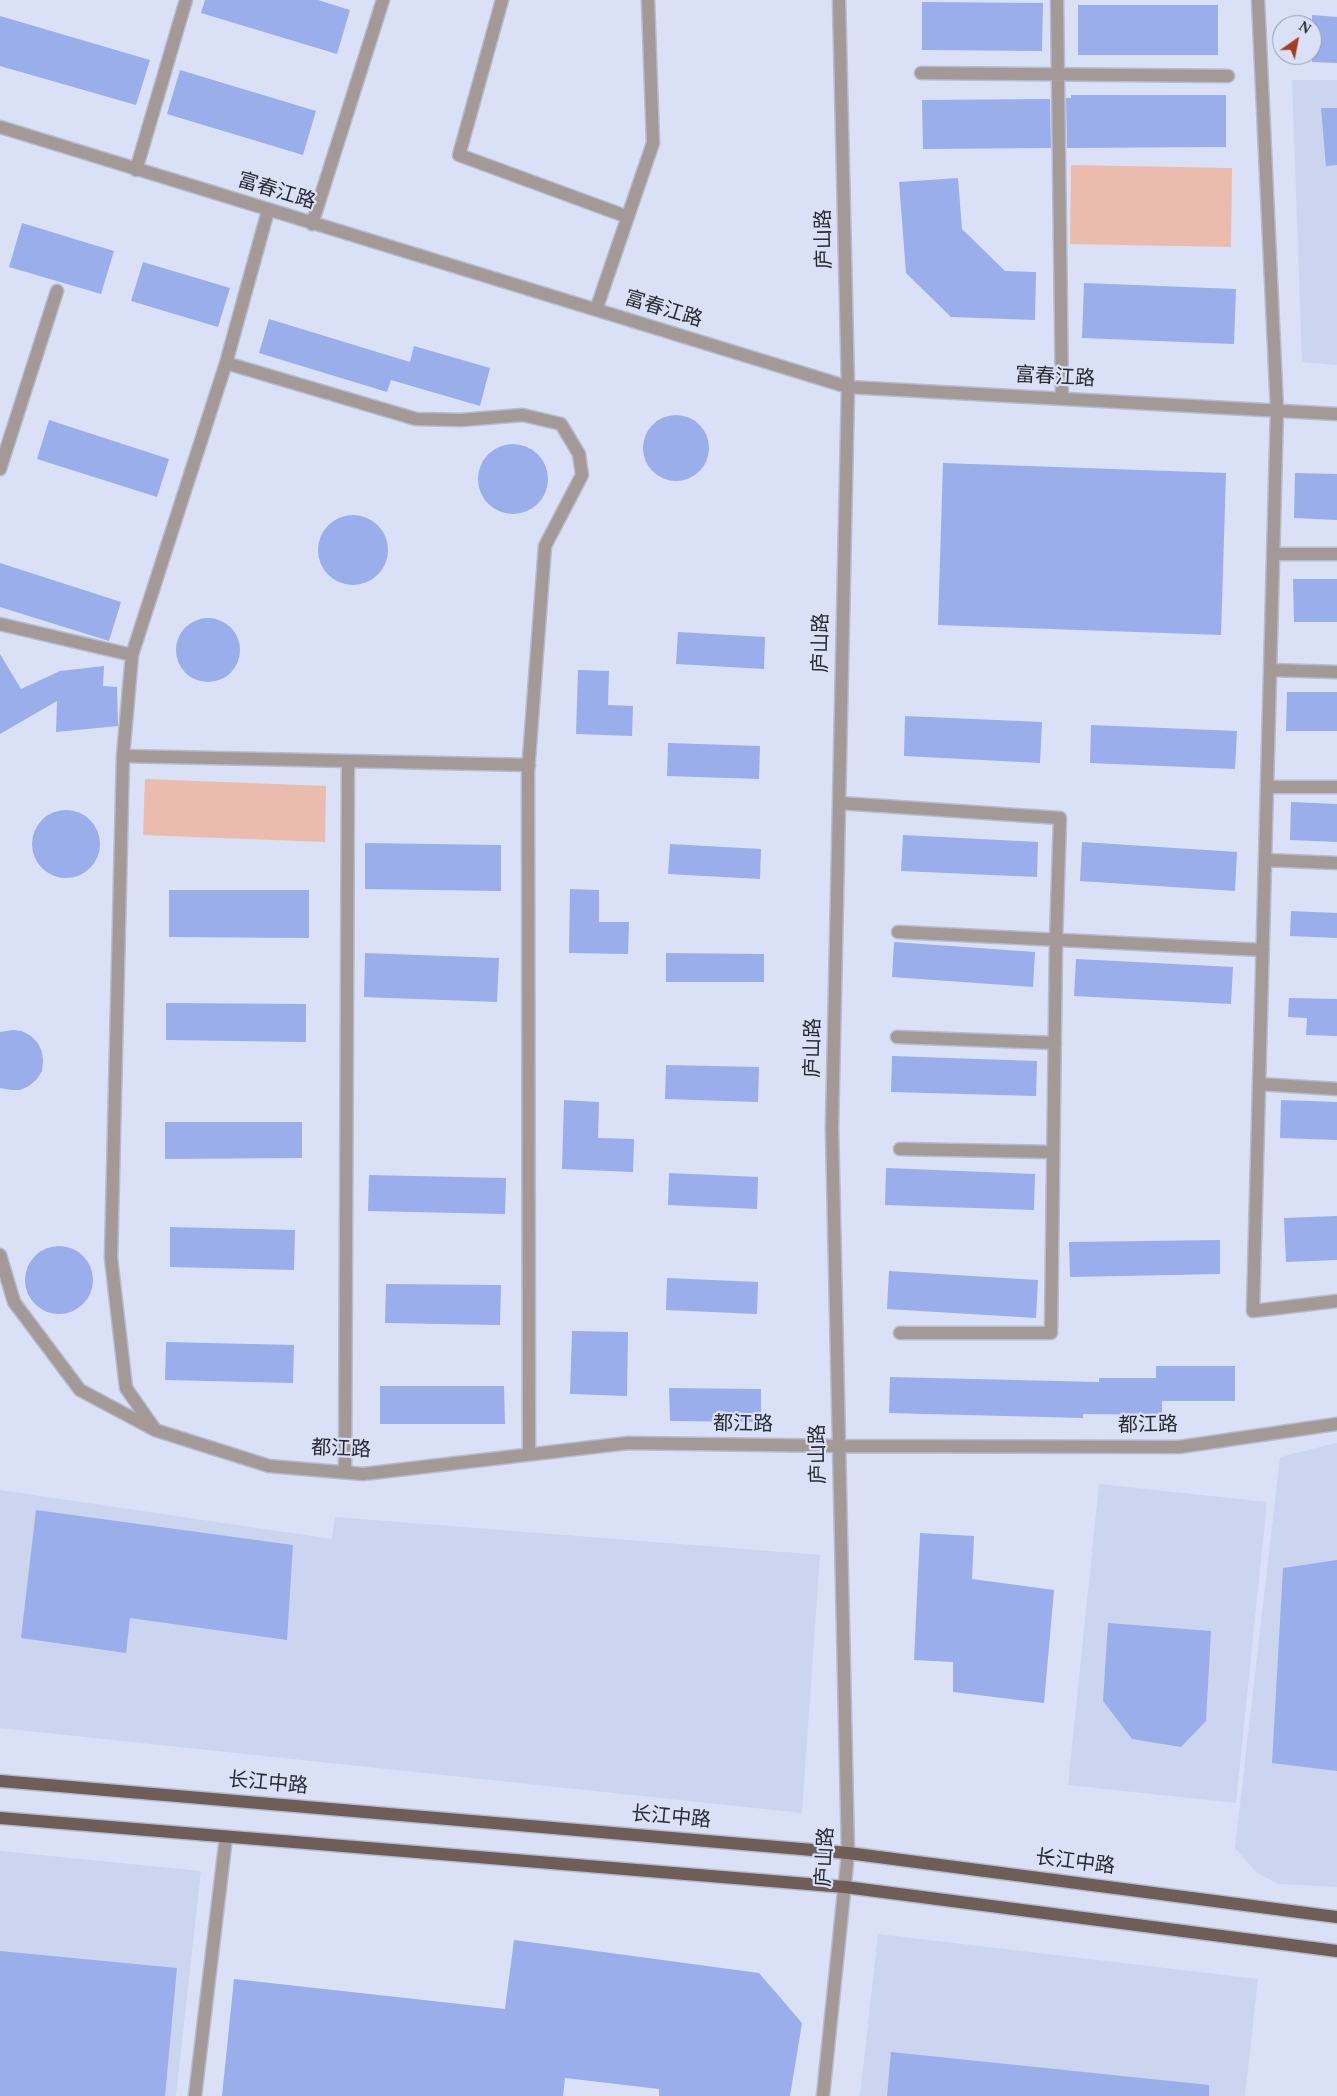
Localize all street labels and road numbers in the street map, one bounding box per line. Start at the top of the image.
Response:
street label: 富春江路 [234,170,318,216]
street label: 庐山路 [813,209,839,269]
street label: 富春江路 [621,288,705,334]
street label: 富春江路 [1014,365,1096,393]
street label: 庐山路 [810,613,836,673]
street label: 庐山路 [802,1018,828,1078]
street label: 都江路 [713,1413,773,1439]
street label: 都江路 [1118,1414,1178,1440]
street label: 庐山路 [807,1424,833,1484]
street label: 都江路 [311,1438,371,1464]
street label: 长江中路 [227,1770,309,1800]
street label: 长江中路 [630,1804,712,1834]
street label: 庐山路 [813,1826,841,1888]
street label: 长江中路 [1034,1847,1116,1881]

